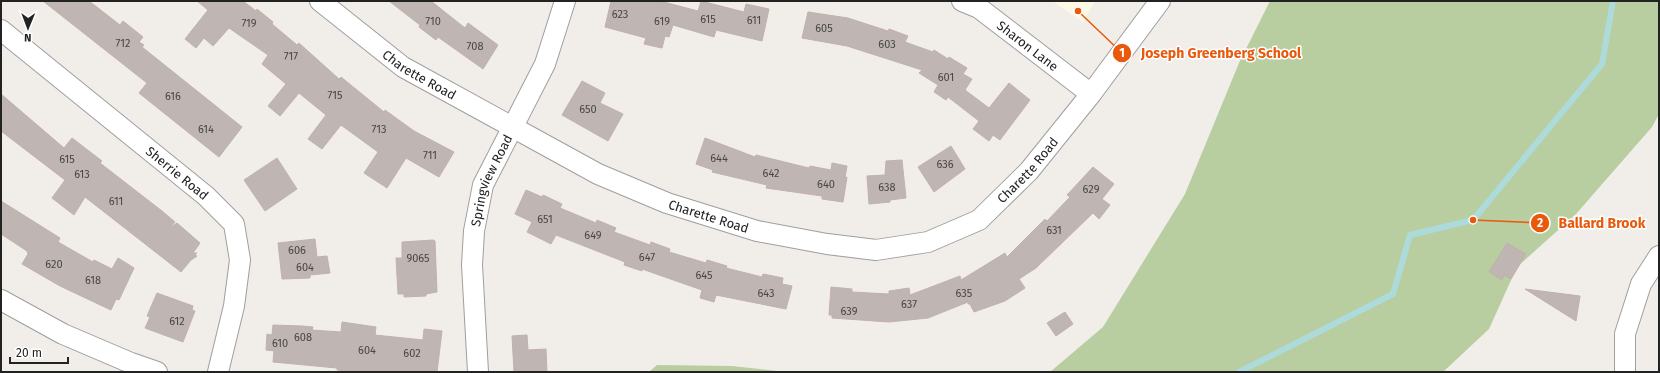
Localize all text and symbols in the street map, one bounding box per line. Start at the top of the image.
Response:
north arrow [8,8,48,48]
house number: 623 [612,8,628,21]
house number: 615 [700,13,716,26]
house number: 611 [747,14,761,27]
house number: 710 [425,15,441,28]
house number: 619 [654,15,670,28]
house number: 719 [241,17,257,30]
street label: Sharon Lane [994,18,1061,74]
house number: 605 [815,22,833,35]
text: N [24,31,32,44]
house number: 712 [116,37,130,50]
house number: 603 [878,38,896,51]
house number: 708 [467,40,483,53]
callout: Joseph Greenberg School [1112,40,1309,66]
text: Joseph Greenberg School [1140,45,1302,62]
text: 1 [1119,46,1125,60]
street label: Charette Road [379,47,459,103]
house number: 717 [284,50,298,63]
house number: 601 [938,71,954,84]
house number: 715 [328,89,343,102]
house number: 616 [165,90,181,103]
house number: 650 [579,103,597,116]
house number: 614 [198,123,214,136]
house number: 713 [372,123,386,136]
street label: Springview Road [468,132,516,228]
street label: Charette Road [994,134,1061,206]
street label: Sherrie Road [143,143,211,203]
house number: 711 [423,149,437,162]
house number: 644 [710,152,728,165]
house number: 615 [59,153,75,166]
house number: 636 [936,158,954,171]
house number: 642 [763,167,779,180]
house number: 613 [74,168,90,181]
house number: 640 [817,178,835,191]
house number: 638 [878,181,896,194]
house number: 629 [1083,183,1100,196]
house number: 611 [109,195,123,208]
street label: Charette Road [667,197,751,236]
callout: Ballard Brook [1530,210,1653,236]
house number: 651 [537,213,553,226]
text: Ballard Brook [1559,215,1646,232]
text: 2 [1537,216,1543,230]
house number: 631 [1046,224,1062,237]
house number: 649 [584,229,602,242]
house number: 606 [288,244,306,257]
house number: 647 [639,251,655,264]
house number: 9065 [406,252,430,265]
house number: 620 [45,258,63,271]
house number: 604 [296,261,314,274]
house number: 645 [695,269,713,282]
house number: 618 [85,274,101,287]
house number: 643 [757,287,775,300]
house number: 635 [956,287,973,300]
house number: 637 [901,298,917,311]
house number: 639 [841,305,858,318]
house number: 612 [169,315,185,328]
house number: 608 [294,331,312,344]
house number: 610 [272,337,288,350]
scale bar [10,339,68,365]
house number: 604 [358,344,376,357]
text: 20 m [16,346,42,360]
house number: 602 [403,347,421,360]

